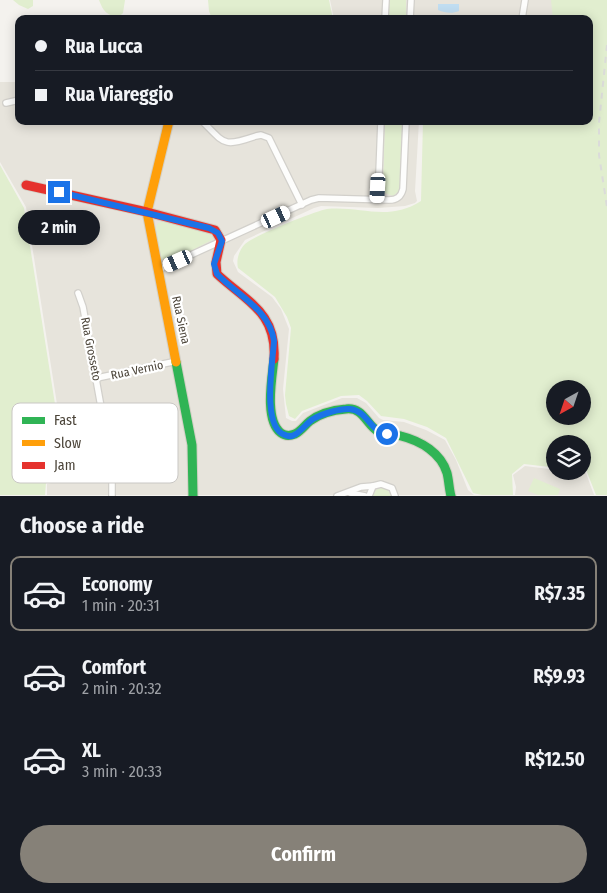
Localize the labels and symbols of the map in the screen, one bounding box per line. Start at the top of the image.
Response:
car [369,173,386,203]
route end [48,181,70,203]
car [259,204,292,230]
callout: 2 min [18,210,100,244]
car [161,248,194,274]
street label: Rua Siena [169,295,193,345]
street label: Rua Grosseto [78,316,104,382]
street label: Rua Vernio [110,358,164,382]
north arrow [546,380,591,425]
legend [12,403,178,483]
text: Fast [54,412,77,429]
route start [376,423,398,445]
text: Slow [54,435,81,452]
text: Jam [54,457,75,474]

